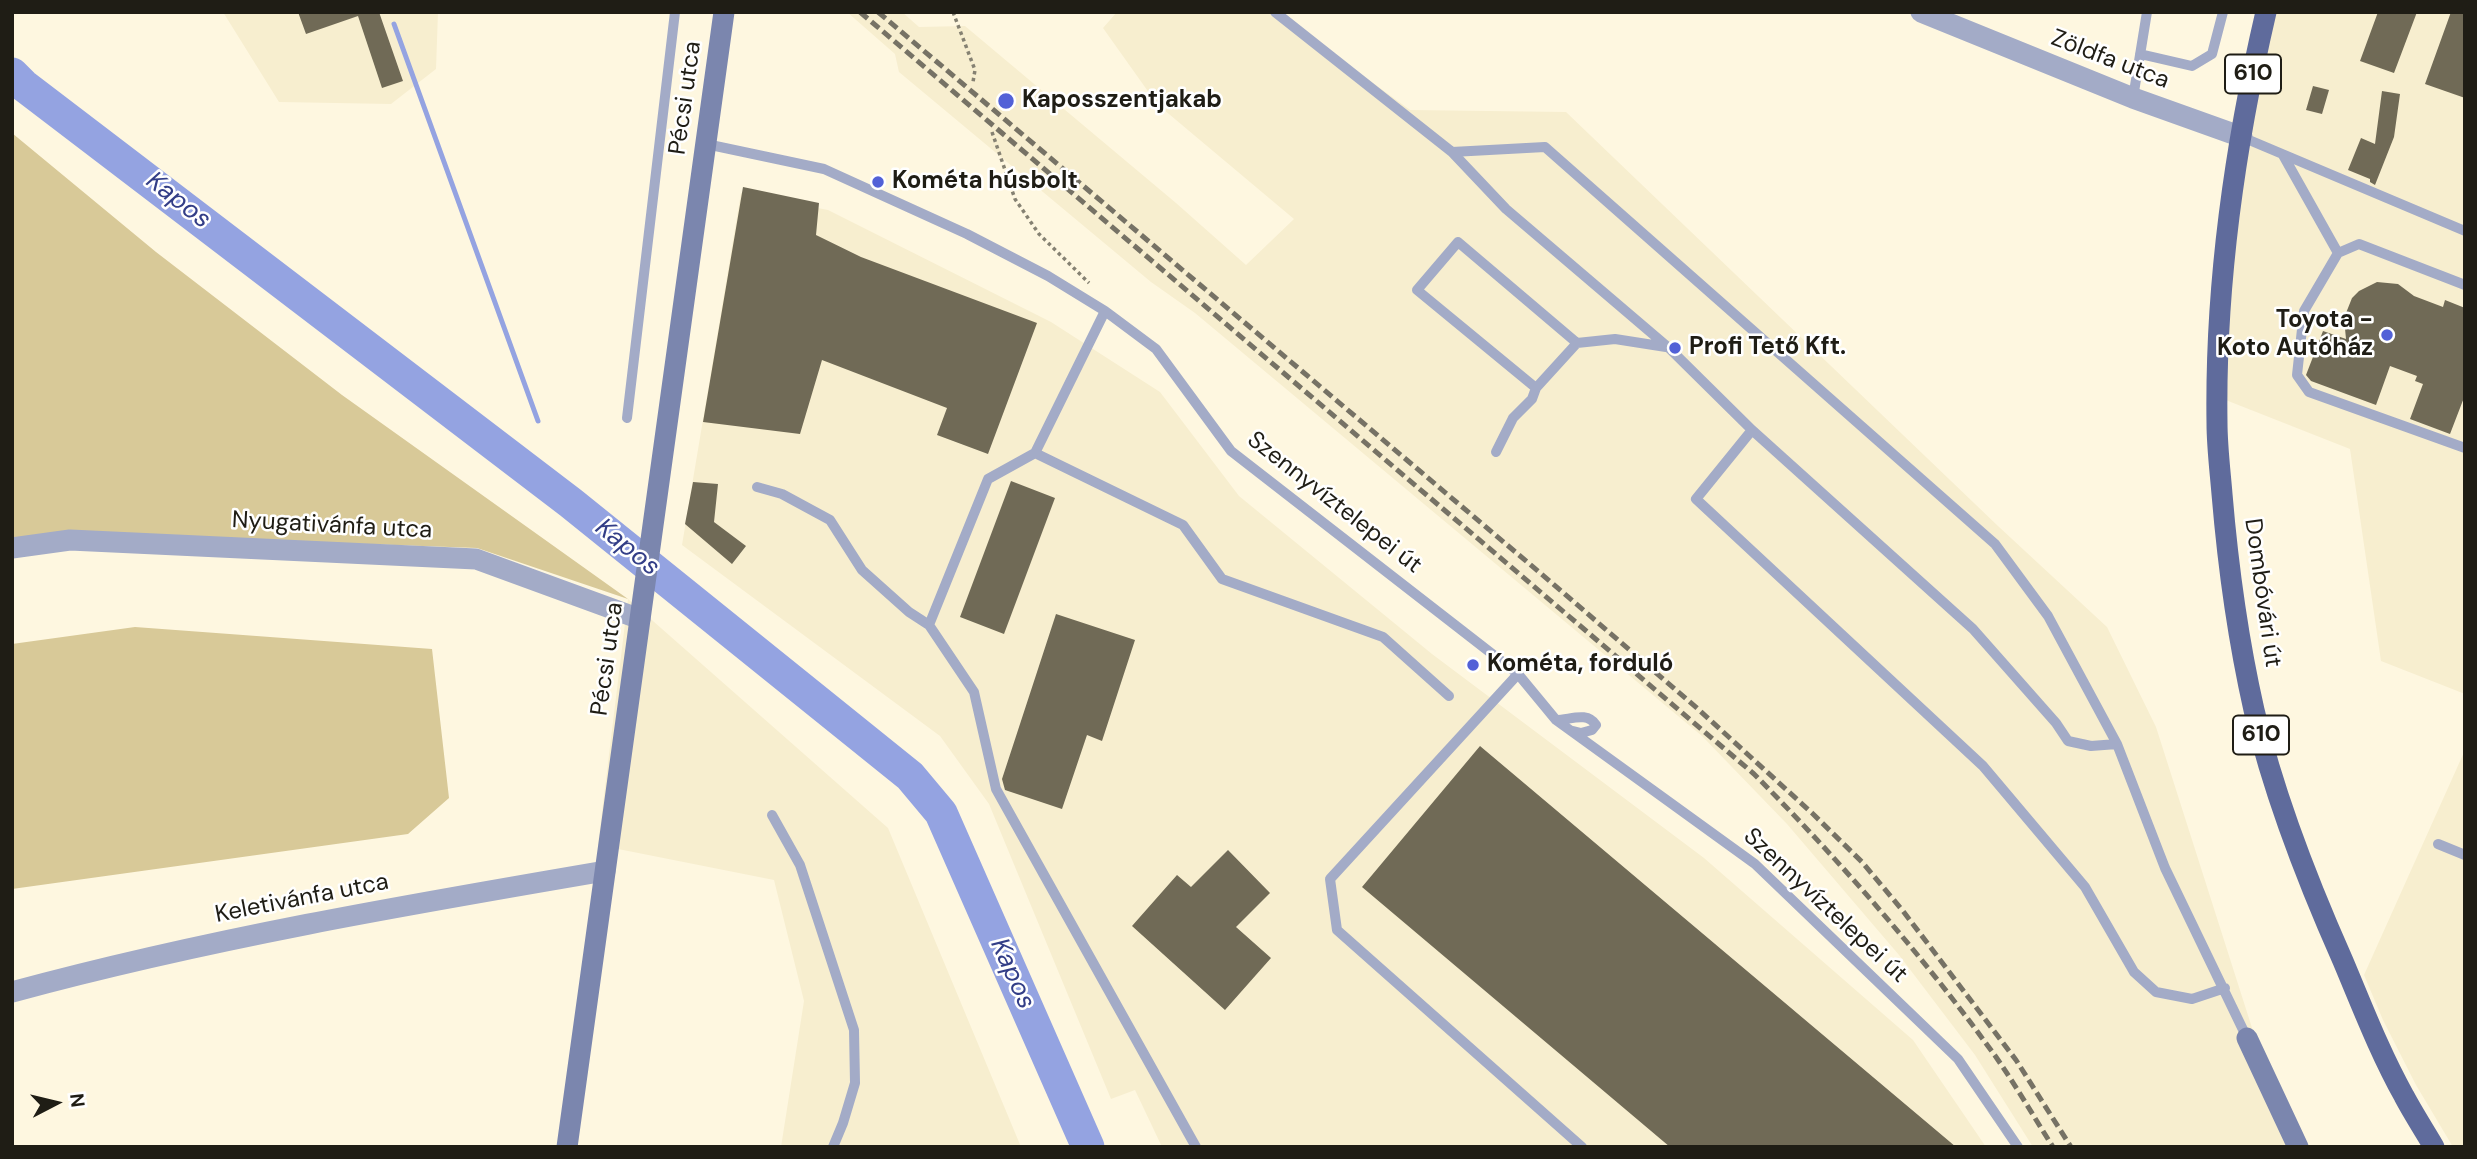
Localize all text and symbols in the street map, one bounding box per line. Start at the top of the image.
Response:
street label: Zöldfa utca [2047,24,2173,96]
street label: Pécsi utca [664,39,708,157]
road number: 610 [2225,54,2281,94]
place label: Kaposszentjakab [1022,87,1222,115]
marker: Kaposszentjakab [996,91,1016,111]
water label: Kapos [139,166,217,236]
place label: Kométa húsbolt [892,168,1078,196]
marker: Kométa húsbolt [870,174,886,190]
place label: Toyota - Koto Autóház [2217,307,2373,363]
marker: Toyota - Koto Autóház [2379,327,2395,343]
place label: Profi Tető Kft. [1689,334,1846,362]
marker: Profi Tető Kft. [1667,340,1683,356]
street label: Szennyvíztelepei út [1241,426,1427,580]
street label: Nyugativánfa utca [231,506,433,546]
water label: Kapos [588,513,666,583]
street label: Dombóvári út [2237,517,2287,669]
street label: Pécsi utca [586,600,630,718]
place label: Kométa, forduló [1487,651,1673,679]
marker: Kométa, forduló [1465,657,1481,673]
road number: 610 [2233,716,2289,754]
street label: Szennyvíztelepei út [1737,823,1913,989]
street label: Keletivánfa utca [213,868,391,930]
water label: Kapos [983,934,1041,1014]
north arrow [21,1068,91,1138]
text: N [64,1092,91,1109]

